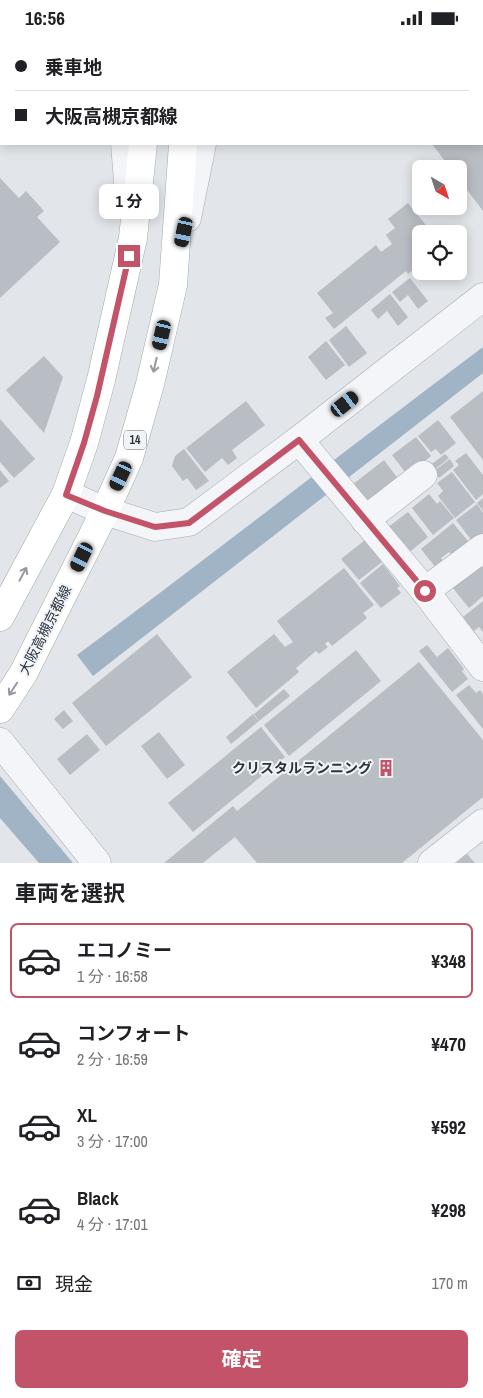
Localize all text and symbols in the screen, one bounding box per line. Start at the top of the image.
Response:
text: 16:56 [25,5,65,31]
text: 乗車地 [45,54,102,80]
text: 大阪高槻京都線 [45,103,178,129]
north arrow [412,160,468,215]
map controls [412,160,467,280]
callout: 1 分 [99,183,159,219]
text: 1 分 [116,190,142,212]
car [173,216,194,248]
button: locate [412,225,467,280]
route end [118,245,140,267]
car [151,319,172,351]
one-way arrow [150,357,159,373]
car [328,389,361,419]
road number: 14 [124,431,146,449]
car [107,459,134,493]
car [68,540,95,574]
one-way arrow [18,567,28,582]
route start [414,580,436,602]
street label: 大阪高槻京都線 [15,582,75,678]
one-way arrow [8,682,18,696]
building icon: クリスタルランニング [376,758,396,778]
place label: クリスタルランニング [232,759,372,777]
text: 車両を選択 [15,878,125,908]
text: エコノミー [77,937,172,963]
icon: car [17,938,62,983]
text: ¥348 [431,948,466,974]
text: 1 分 · 16:58 [77,965,148,987]
text: コンフォート [77,1020,190,1046]
icon: car [17,1021,62,1066]
text: ¥470 [431,1031,466,1057]
text: 2 分 · 16:59 [77,1048,148,1070]
text: XL [77,1102,97,1128]
icon: car [17,1104,62,1149]
text: ¥592 [431,1114,466,1140]
text: 3 分 · 17:00 [77,1130,148,1152]
text: Black [77,1185,119,1211]
icon: car [17,1187,62,1232]
text: ¥298 [431,1197,466,1223]
text: 4 分 · 17:01 [77,1213,148,1235]
icon: cash [15,1269,43,1297]
text: 現金 [55,1271,93,1297]
text: 170 m [432,1272,468,1294]
button: 確定 [15,1330,468,1388]

